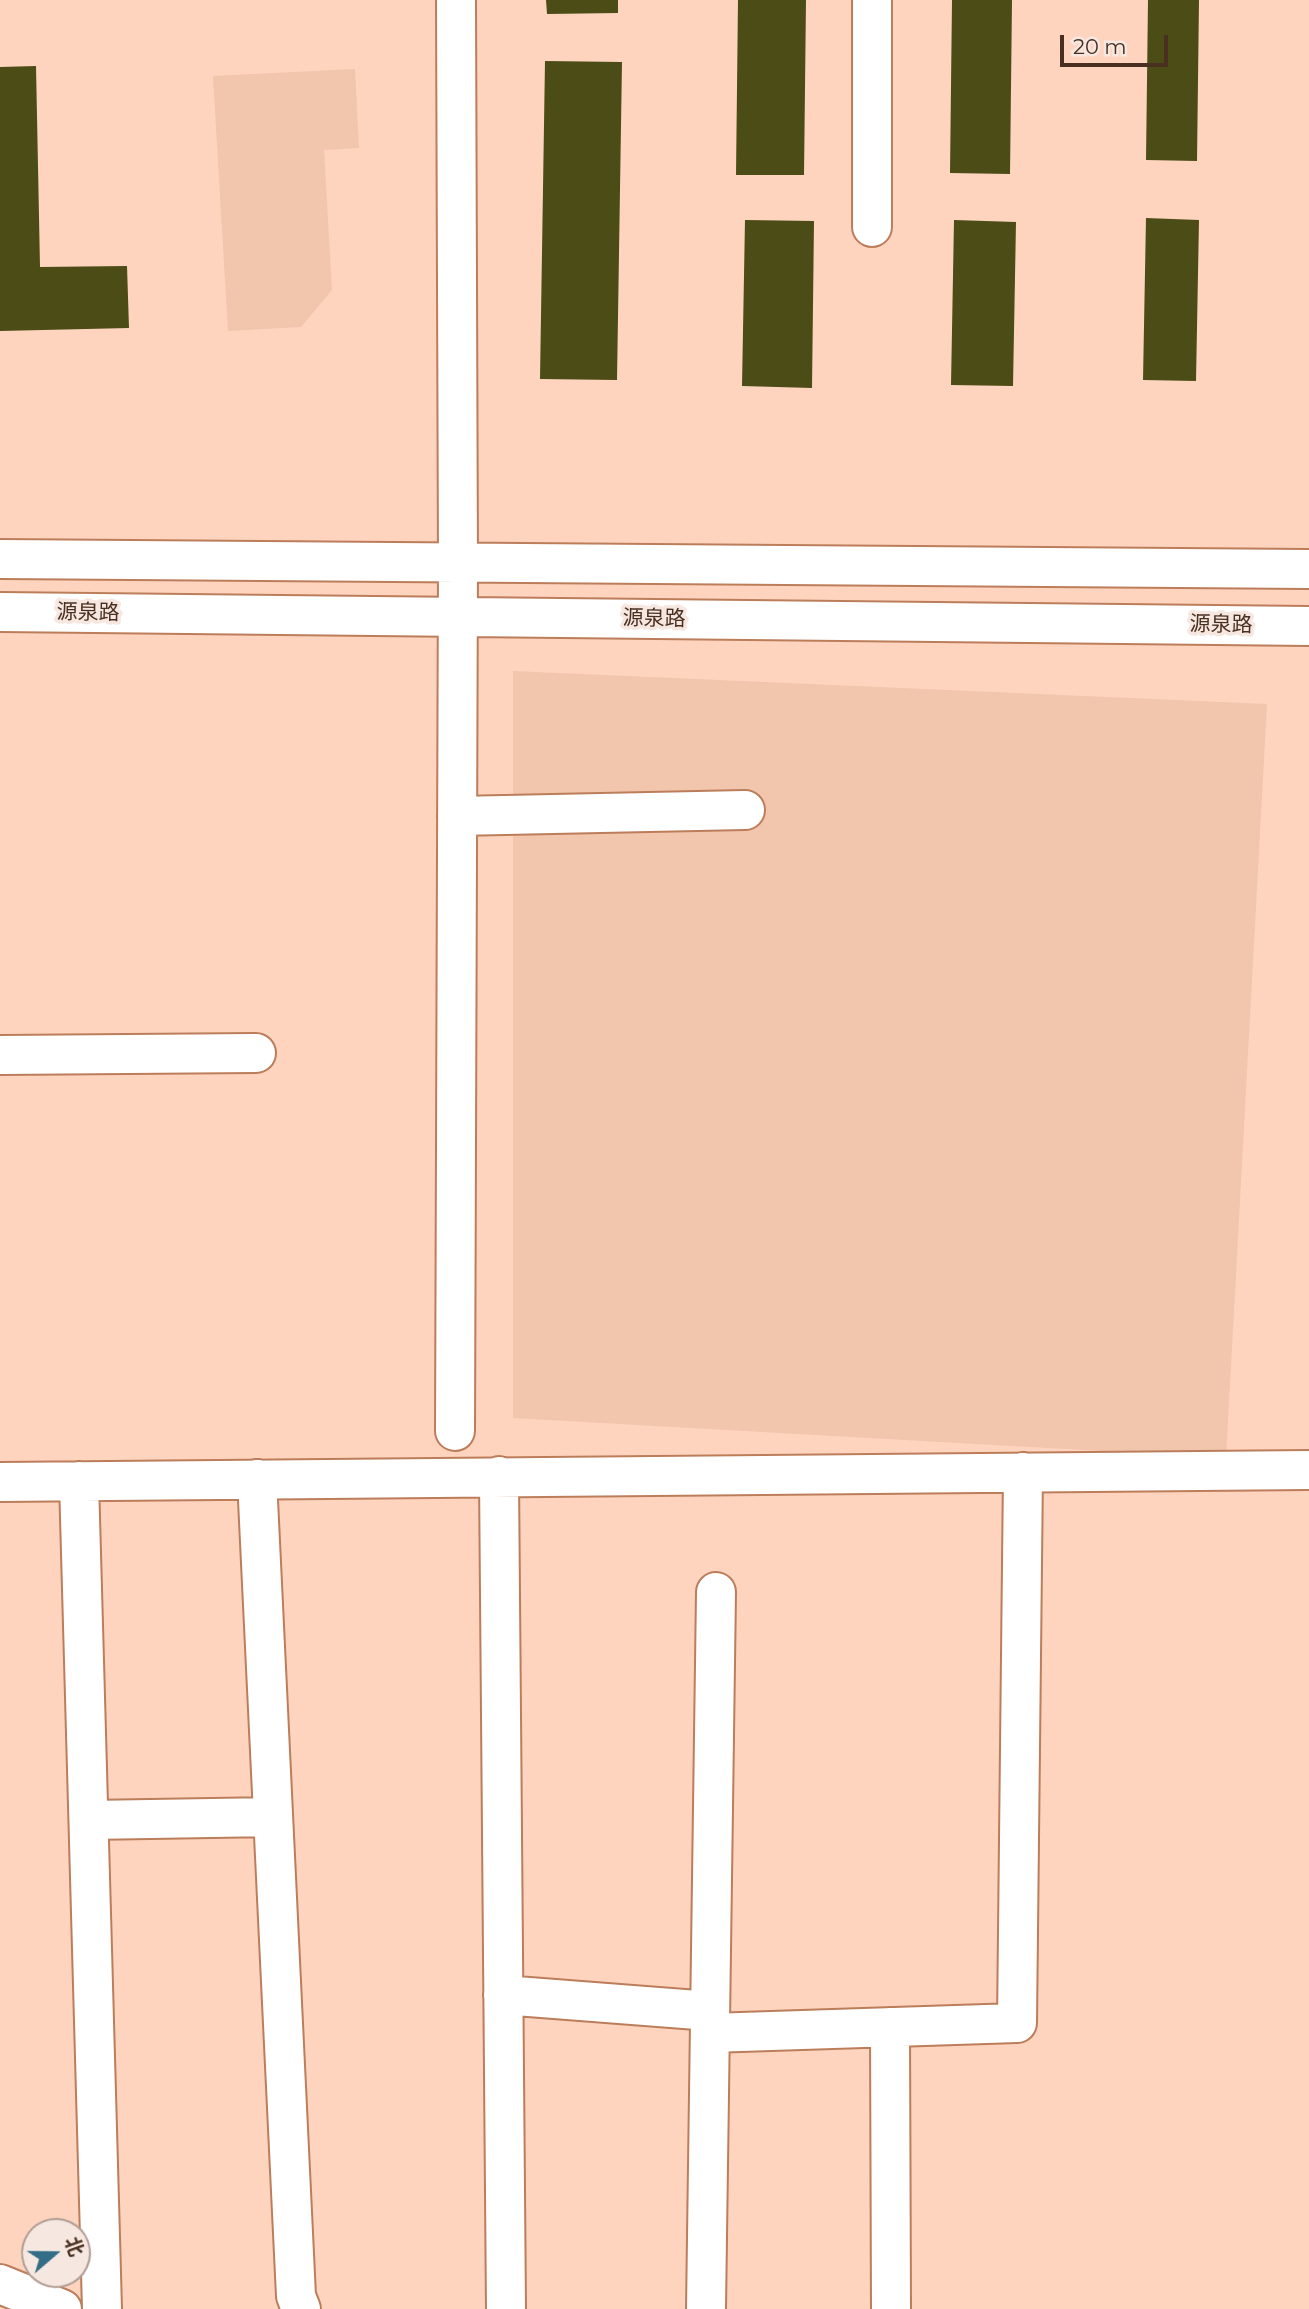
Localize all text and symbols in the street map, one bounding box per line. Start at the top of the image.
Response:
scale bar [1064,21,1172,65]
text: 20 m [1073,34,1127,59]
street label: 源泉路 [56,600,120,626]
street label: 源泉路 [622,606,686,632]
street label: 源泉路 [1189,612,1253,638]
north arrow [21,2218,91,2288]
text: 北 [60,2233,88,2259]

